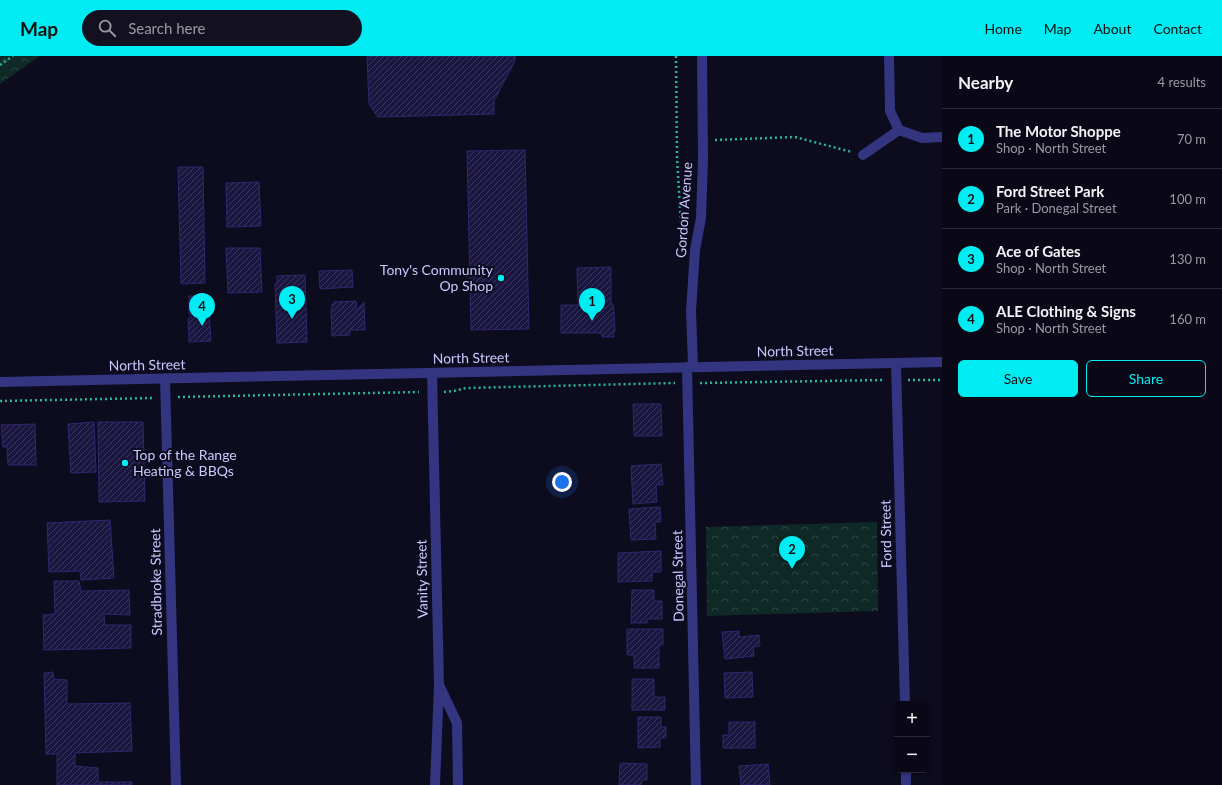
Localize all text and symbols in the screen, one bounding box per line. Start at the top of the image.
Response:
search box [82,10,362,46]
text: Map [20,17,58,40]
icon: search [96,17,118,39]
text: Search here [128,19,206,37]
text: Home [984,20,1022,37]
text: Map [1044,20,1071,37]
text: About [1093,20,1131,37]
text: Contact [1153,20,1202,37]
text: Nearby [958,72,1013,93]
text: 4 results [1158,74,1206,90]
text: The Motor Shoppe [996,122,1121,140]
text: 1 [967,131,975,147]
text: 70 m [1177,131,1206,147]
text: Shop · North Street [996,140,1106,156]
street label: Gordon Avenue [672,162,695,258]
text: Ford Street Park [996,182,1104,200]
text: 2 [967,191,975,207]
text: 100 m [1169,191,1206,207]
text: Park · Donegal Street [996,200,1117,216]
text: Ace of Gates [996,242,1081,260]
text: 3 [967,251,975,267]
text: 130 m [1169,251,1206,267]
text: Shop · North Street [996,260,1106,276]
place label: Tony's Community Op Shop [380,261,494,294]
marker: Tony's Community Op Shop [496,273,506,283]
pin: 3 [279,286,305,319]
pin: 1 [579,288,605,321]
pin: 4 [189,293,215,326]
text: ALE Clothing & Signs [996,302,1136,320]
text: 4 [967,311,975,327]
text: 160 m [1169,311,1206,327]
text: Shop · North Street [996,320,1106,336]
street label: North Street [756,341,834,360]
street label: North Street [432,348,510,367]
street label: North Street [108,355,186,374]
button: Save [958,360,1078,397]
button: Share [1086,360,1206,397]
place label: Top of the Range Heating & BBQs [133,446,237,479]
marker: Top of the Range Heating & BBQs [120,458,130,468]
your location [552,472,572,492]
street label: Ford Street [876,500,895,568]
street label: Stradbroke Street [146,528,165,636]
street label: Donegal Street [668,530,687,622]
pin: 2 [779,536,805,569]
street label: Vanity Street [412,539,431,619]
map controls [894,701,930,773]
button: + [894,701,930,737]
button: − [894,737,930,773]

